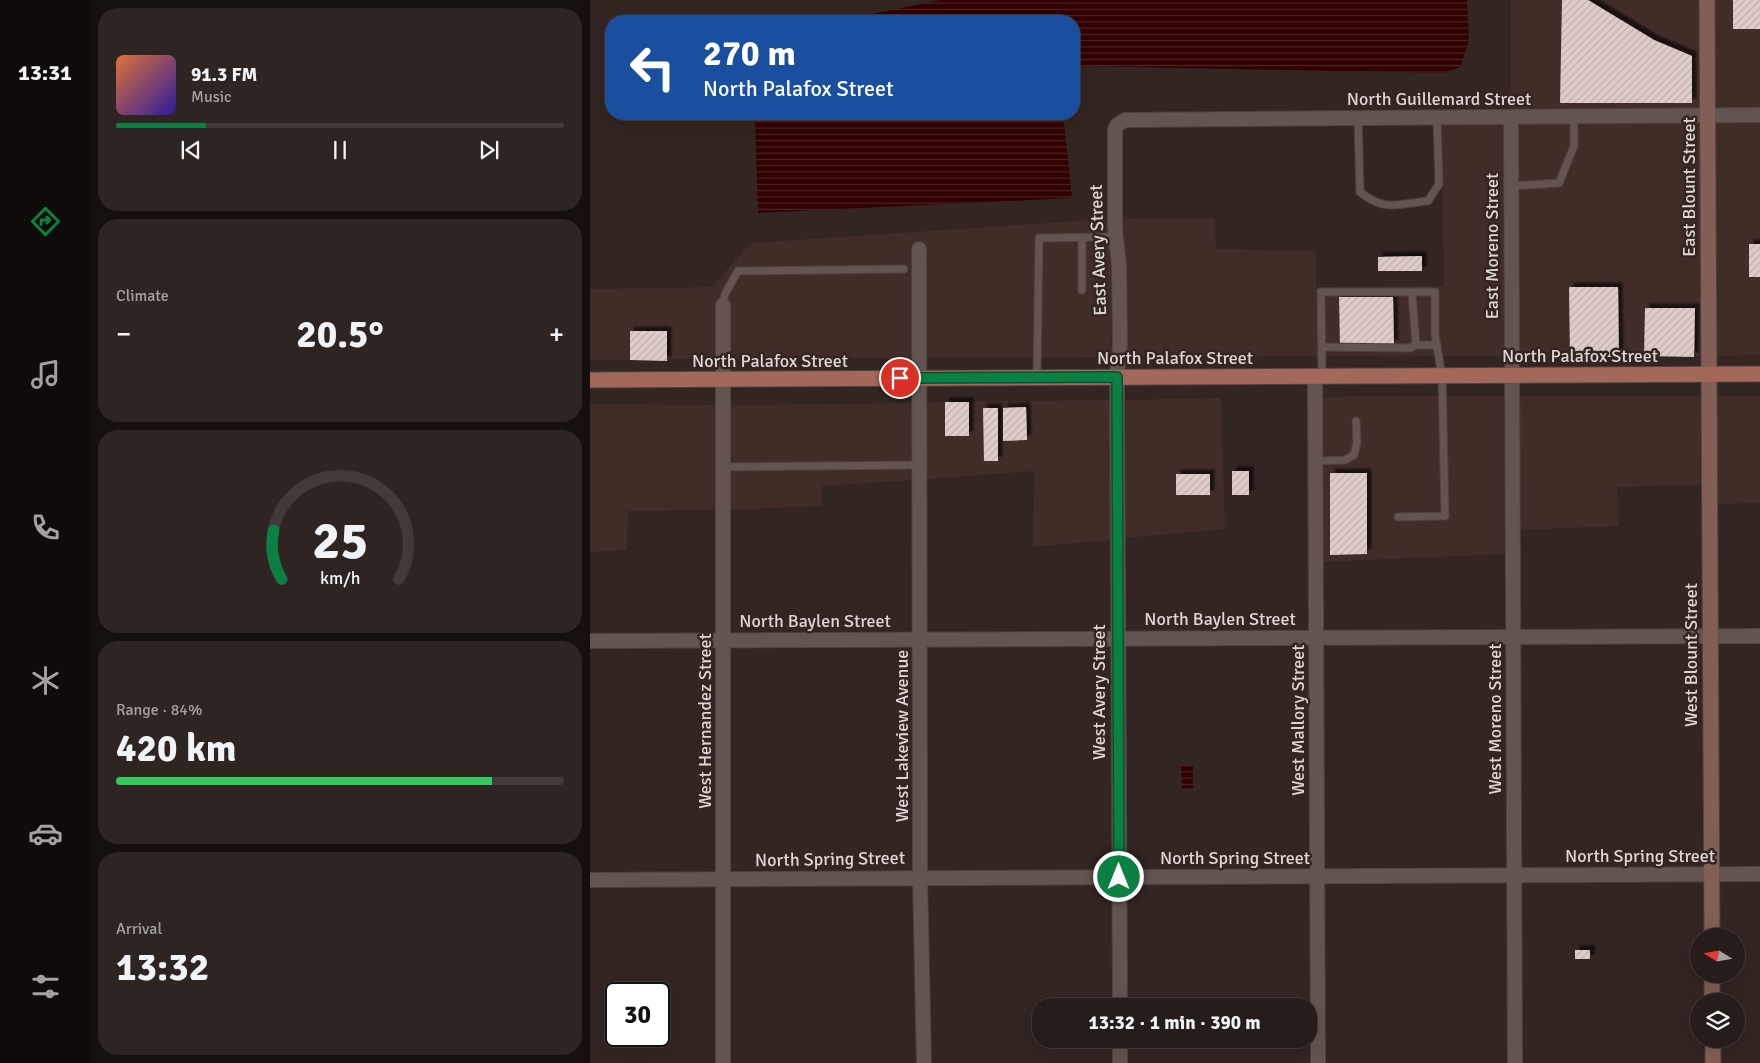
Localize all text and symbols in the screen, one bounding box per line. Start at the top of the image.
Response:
text: 270 m [703,32,796,75]
icon: left [620,35,685,100]
text: 13:31 [18,59,72,86]
text: 91.3 FM [191,63,257,87]
text: North Palafox Street [703,75,894,102]
text: Music [191,87,232,107]
street label: North Guillemard Street [1347,88,1531,110]
street label: East Blount Street [1678,117,1700,257]
icon: previous [177,136,205,164]
icon: pause [326,136,354,164]
icon: next [475,136,503,164]
street label: East Moreno Street [1481,173,1503,319]
street label: East Avery Street [1085,184,1111,316]
icon: directions [28,204,63,239]
text: Climate [116,286,169,306]
text: 20.5° [296,311,384,358]
text: − [116,317,131,351]
text: + [549,317,564,351]
street label: North Palafox Street [1502,345,1658,367]
street label: North Palafox Street [1097,347,1253,369]
street label: North Palafox Street [692,350,848,372]
icon: music [28,357,63,392]
pin [879,357,921,399]
icon: arrive [886,364,914,392]
text: 25 [312,509,368,573]
icon: phone [28,510,63,545]
text: km/h [320,567,360,589]
street label: West Blount Street [1680,583,1702,727]
street label: North Baylen Street [1144,608,1296,630]
street label: North Baylen Street [739,610,891,632]
street label: West Avery Street [1088,624,1110,760]
street label: West Hernandez Street [694,633,716,809]
street label: West Mallory Street [1287,644,1309,796]
street label: West Moreno Street [1484,644,1506,794]
street label: West Lakeview Avenue [891,650,913,822]
icon: climate [28,663,63,698]
text: Range · 84% [116,700,202,720]
text: 420 km [116,725,237,772]
icon: car [28,816,63,851]
street label: North Spring Street [1565,845,1715,867]
street label: North Spring Street [755,847,905,871]
street label: North Spring Street [1160,847,1310,869]
position arrow [1092,850,1144,902]
text: Arrival [116,919,162,939]
north arrow [1690,928,1745,982]
map controls [1690,928,1745,1048]
text: 13:32 [116,944,209,991]
icon: filters [28,969,63,1004]
speed limit sign: 30 [605,982,670,1047]
button: layers [1690,993,1745,1048]
text: 13:32 · 1 min · 390 m [1088,1011,1261,1035]

